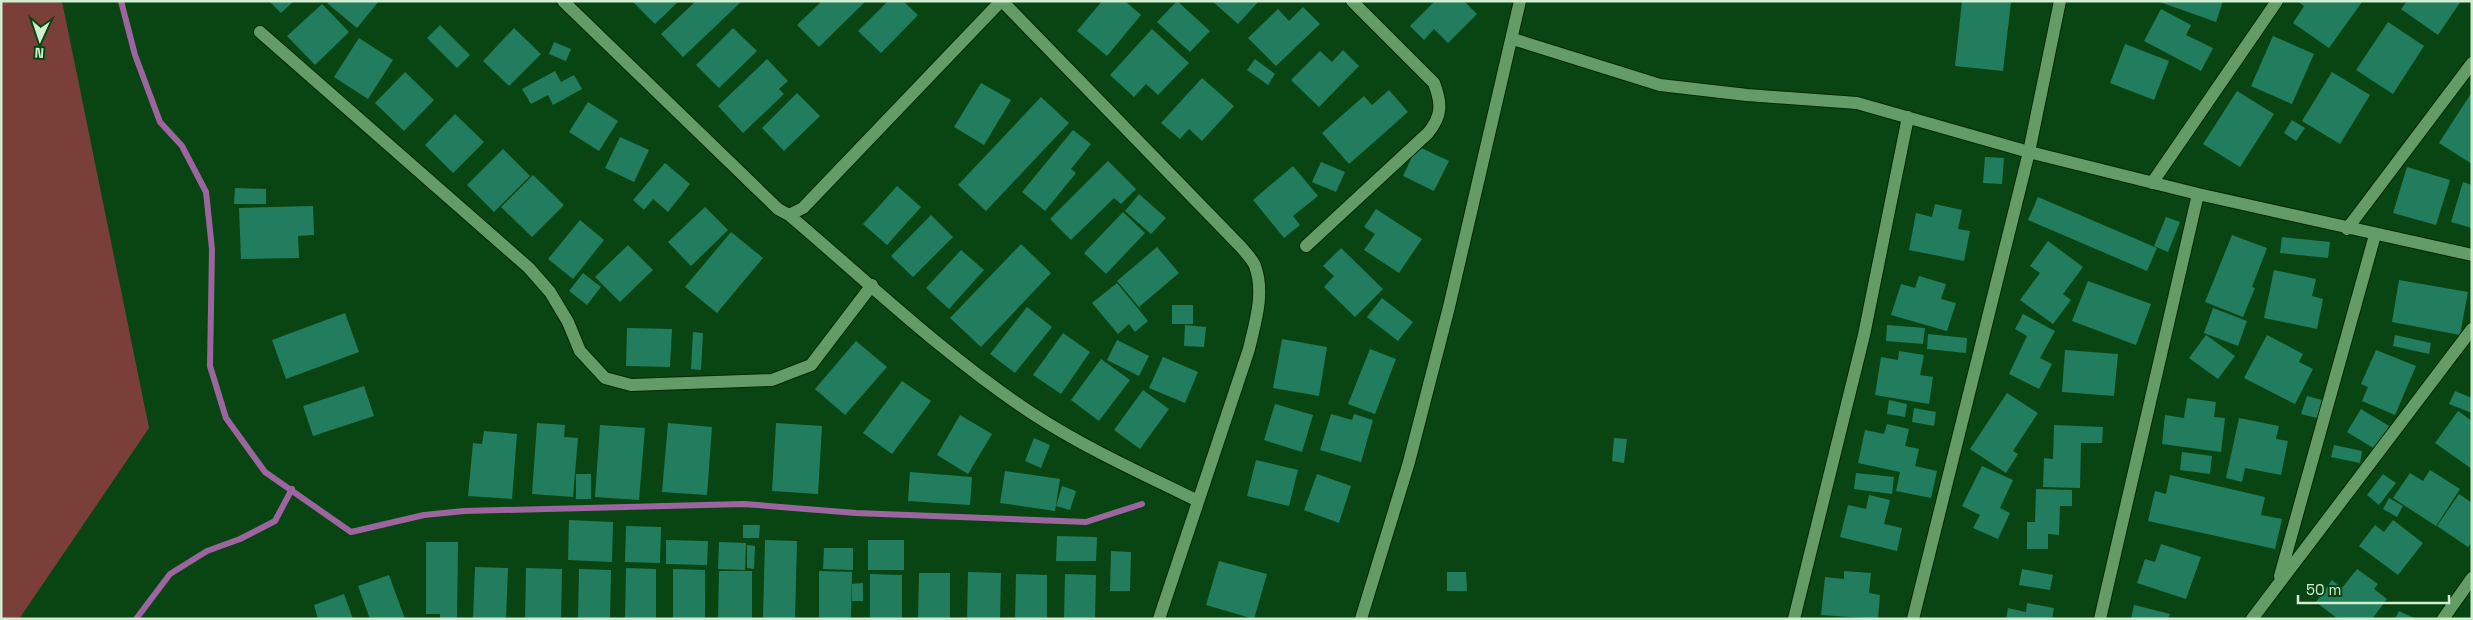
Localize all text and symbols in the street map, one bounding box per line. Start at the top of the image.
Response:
north arrow [15,15,65,65]
text: N [34,44,44,62]
scale bar [2298,572,2449,604]
text: 50 m [2306,580,2341,599]

